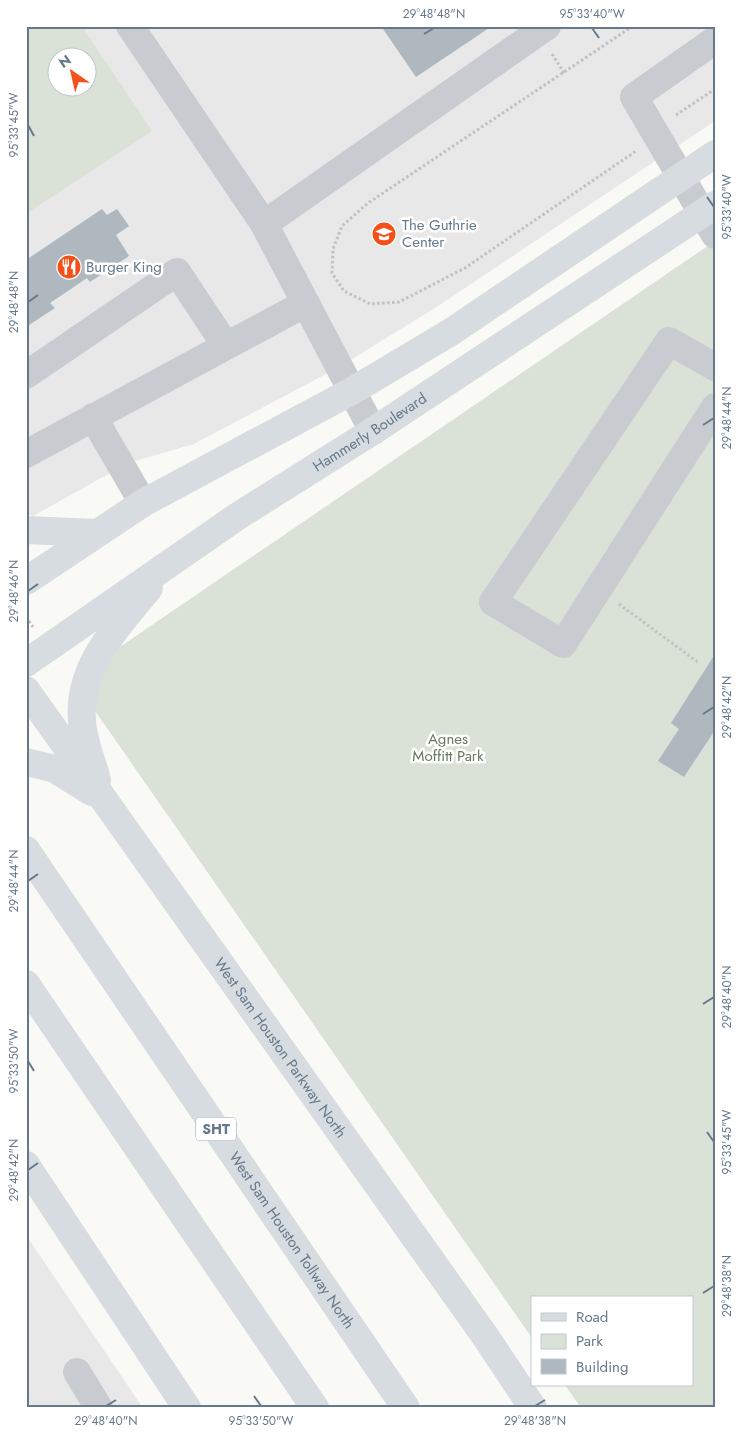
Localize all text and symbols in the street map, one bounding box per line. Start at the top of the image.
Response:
text: 29°48'48"N [403,5,465,23]
text: 95°33'40"W [559,5,625,23]
north arrow [48,48,98,98]
text: N [55,50,75,73]
text: 95°33'45"W [5,92,23,157]
text: 95°33'40"W [718,174,736,240]
place label: The Guthrie Center [402,214,477,253]
school or university icon: The Guthrie Center [371,221,397,247]
restaurant icon: Burger King [56,254,82,280]
place label: Burger King [86,256,162,278]
text: 29°48'48"N [5,271,23,333]
street label: Hammerly Boulevard [308,387,431,477]
text: 29°48'44"N [718,387,736,449]
text: 29°48'46"N [5,560,23,622]
text: 29°48'42"N [718,676,736,738]
park label: Agnes Moffitt Park [412,728,484,767]
text: 29°48'44"N [5,850,23,912]
street label: West Sam Houston Parkway North [209,953,352,1142]
text: 29°48'40"N [718,965,736,1029]
text: 95°33'50"W [5,1028,23,1093]
text: 95°33'45"W [718,1109,736,1174]
road number: SHT [196,1118,236,1140]
text: 29°48'42"N [5,1139,23,1201]
street label: West Sam Houston Tollway North [224,1147,360,1333]
text: 29°48'38"N [718,1255,736,1317]
legend [531,1296,694,1386]
text: Road [576,1306,608,1328]
text: Park [576,1330,603,1352]
text: Building [576,1356,628,1378]
text: 29°48'40"N [74,1412,138,1430]
text: 95°33'50"W [229,1412,294,1430]
text: 29°48'38"N [504,1412,566,1430]

